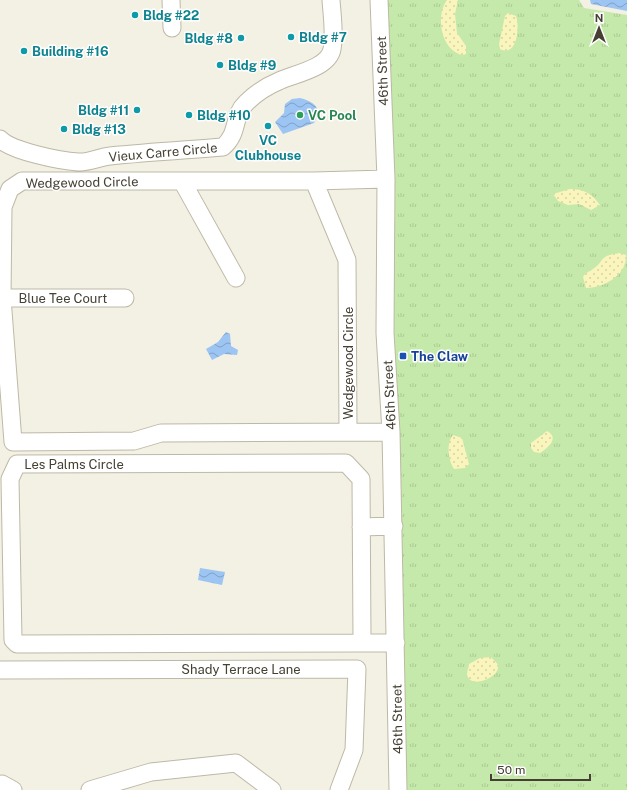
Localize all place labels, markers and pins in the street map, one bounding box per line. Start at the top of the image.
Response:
place label: Bldg #22 [143,8,199,23]
marker: Bldg #22 [130,10,140,20]
place label: Bldg #7 [299,30,347,45]
place label: Bldg #8 [185,31,233,46]
marker: Bldg #7 [286,32,296,42]
marker: Bldg #8 [236,33,246,43]
place label: Building #16 [32,44,109,59]
marker: Building #16 [19,46,29,56]
place label: Bldg #9 [228,58,276,73]
marker: Bldg #9 [215,60,225,70]
place label: Bldg #11 [78,103,129,118]
marker: Bldg #11 [132,105,142,115]
place label: Bldg #10 [197,108,251,123]
place label: VC Pool [308,108,357,123]
marker: Bldg #10 [184,110,194,120]
marker: VC Pool [295,110,305,120]
marker: VC Clubhouse [263,121,273,131]
place label: Bldg #13 [72,122,126,137]
marker: Bldg #13 [59,124,69,134]
place label: VC Clubhouse [235,133,301,163]
place label: The Claw [411,349,469,364]
marker: The Claw [398,351,408,361]

